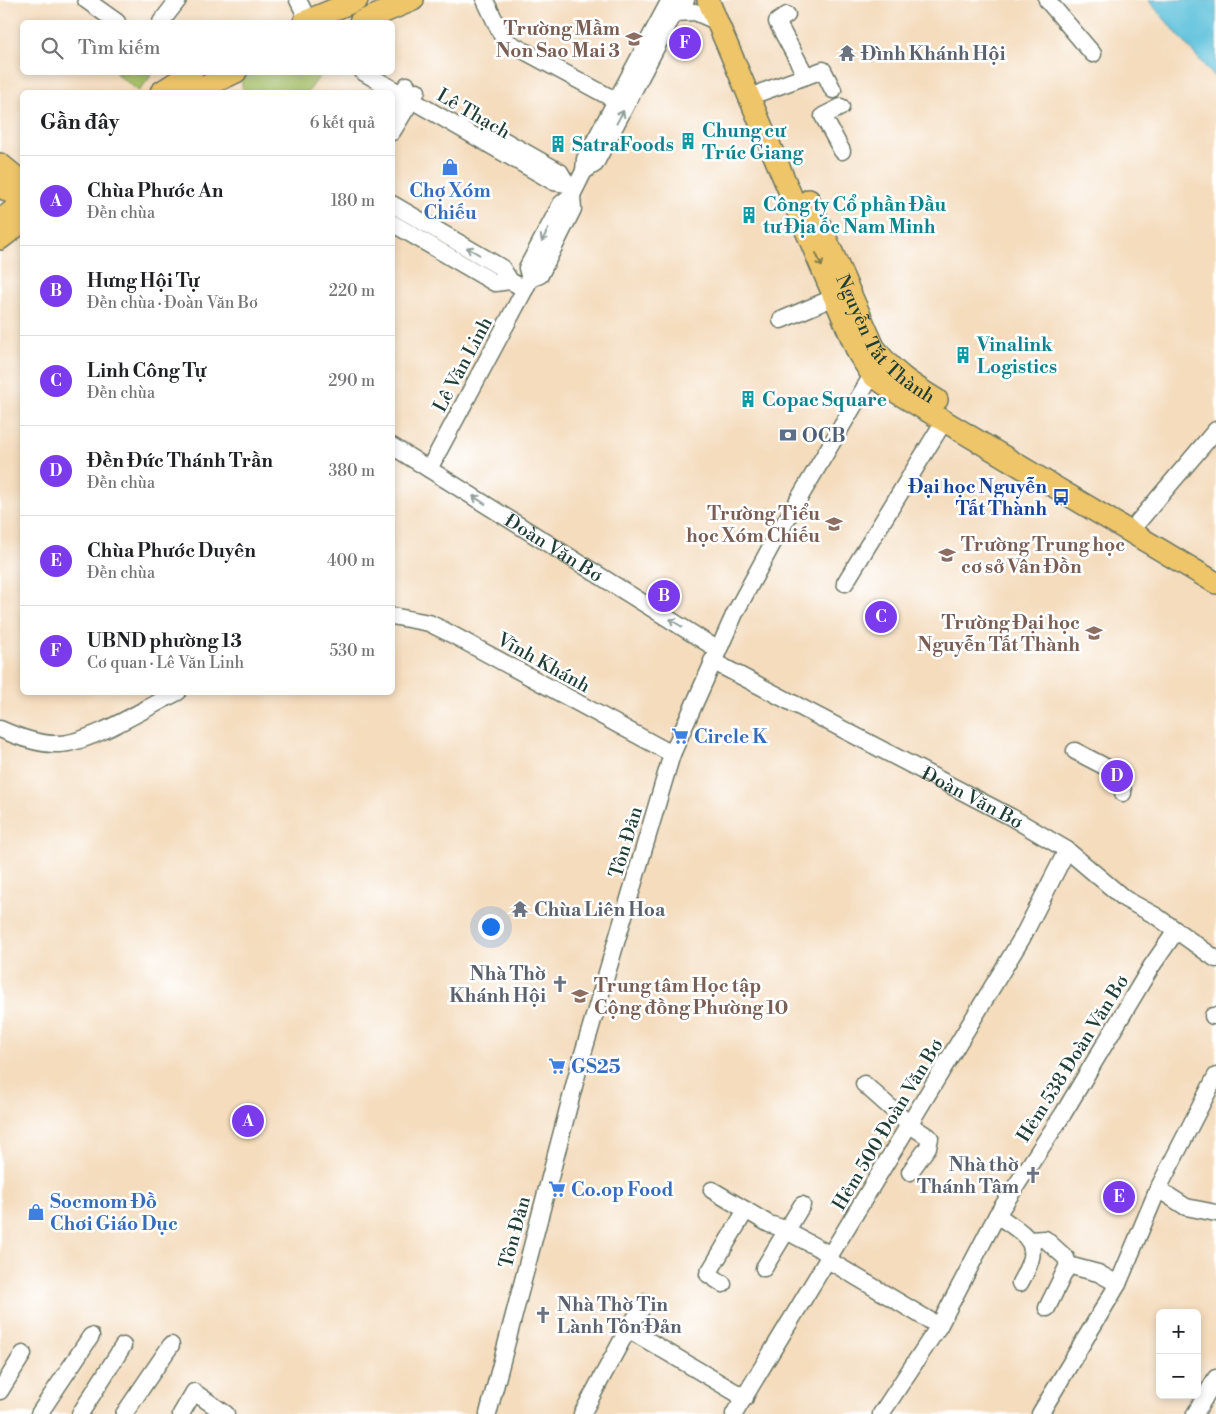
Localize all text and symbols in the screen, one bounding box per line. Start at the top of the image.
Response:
place label: Trường Mầm Non Sao Mai 3 [496,17,620,63]
search box [20,20,395,75]
pin: F [669,24,701,62]
school or university icon: Trường Mầm Non Sao Mai 3 [624,29,644,49]
icon: search [38,34,66,62]
text: Tìm kiếm [78,36,161,60]
place label: Đình Khánh Hội [860,42,1006,66]
temple icon: Đình Khánh Hội [837,43,857,63]
street label: Lê Thạch [433,83,514,144]
text: Gần đây [40,110,119,136]
one-way arrow [616,110,625,125]
text: 6 kết quả [310,113,375,133]
place label: Chung cư Trúc Giang [702,119,804,165]
building icon: Chung cư Trúc Giang [678,131,698,151]
place label: SatraFoods [572,133,674,157]
building icon: SatraFoods [548,134,568,154]
shop icon: Chợ Xóm Chiếu [440,157,460,177]
text: Chùa Phước An [87,179,223,203]
place label: Chợ Xóm Chiếu [409,179,491,225]
text: A [50,191,62,211]
text: 180 m [331,191,375,211]
place label: Công ty Cổ phần Đầu tư Địa ốc Nam Minh [763,193,946,239]
text: Đền chùa [87,203,155,223]
building icon: Công ty Cổ phần Đầu tư Địa ốc Nam Minh [739,205,759,225]
one-way arrow [540,227,549,242]
one-way arrow [465,246,480,256]
one-way arrow [815,252,824,267]
text: Hưng Hội Tự [87,269,199,293]
street label: Nguyễn Tất Thành [830,271,939,409]
text: B [50,281,62,301]
text: 220 m [329,281,375,301]
text: Đền chùa · Đoàn Văn Bơ [87,293,258,313]
street label: Lê Văn Linh [428,313,498,416]
place label: Vinalink Logistics [976,333,1057,379]
building icon: Vinalink Logistics [953,345,973,365]
text: Linh Công Tự [87,359,206,383]
text: C [50,371,62,391]
text: 290 m [328,371,375,391]
text: Đền chùa [87,383,155,403]
place label: Copac Square [762,388,887,412]
building icon: Copac Square [738,389,758,409]
place label: OCB [802,424,845,448]
bank icon: OCB [778,425,798,445]
text: Đền Đức Thánh Trần [87,449,273,473]
text: D [50,461,62,481]
text: 380 m [328,461,375,481]
text: Đền chùa [87,473,155,493]
place label: Đại học Nguyễn Tất Thành [907,475,1047,521]
bus stop icon: Đại học Nguyễn Tất Thành [1051,487,1071,507]
one-way arrow [472,494,486,504]
place label: Trường Tiểu học Xóm Chiếu [686,502,820,548]
street label: Đoàn Văn Bơ [500,508,607,588]
school or university icon: Trường Tiểu học Xóm Chiếu [824,514,844,534]
place label: Trường Trung học cơ sở Vân Đồn [961,533,1125,579]
text: Chùa Phước Duyên [87,539,256,563]
school or university icon: Trường Trung học cơ sở Vân Đồn [937,545,957,565]
text: E [50,551,62,571]
text: 400 m [327,551,375,571]
text: Đền chùa [87,563,155,583]
pin: B [648,577,680,615]
pin: C [865,598,897,636]
place label: Trường Đại học Nguyễn Tất Thành [917,611,1080,657]
one-way arrow [669,618,683,628]
school or university icon: Trường Đại học Nguyễn Tất Thành [1084,623,1104,643]
street label: Vĩnh Khánh [492,627,594,698]
text: UBND phường 13 [87,629,242,653]
text: F [50,641,62,661]
text: 530 m [329,641,375,661]
text: Cơ quan · Lê Văn Linh [87,653,244,673]
place label: Circle K [694,725,768,749]
supermarket icon: Circle K [670,726,690,746]
pin: D [1101,757,1133,795]
street label: Đoàn Văn Bơ [917,762,1027,834]
street label: Tôn Đản [604,804,648,881]
place label: Chùa Liên Hoa [534,898,666,922]
temple icon: Chùa Liên Hoa [510,899,530,919]
your location [478,914,504,940]
place label: Nhà Thờ Khánh Hội [449,962,546,1008]
street label: Hẻm 538 Đoàn Văn Bơ [1012,970,1134,1147]
church icon: Nhà Thờ Khánh Hội [550,974,570,994]
place label: Trung tâm Học tập Cộng đồng Phường 10 [594,974,788,1020]
school or university icon: Trung tâm Học tập Cộng đồng Phường 10 [570,986,590,1006]
street label: Hẻm 500 Đoàn Văn Bơ [827,1034,949,1215]
place label: GS25 [571,1055,621,1079]
supermarket icon: GS25 [547,1056,567,1076]
pin: A [232,1102,264,1140]
place label: Nhà thờ Thánh Tâm [917,1153,1019,1199]
church icon: Nhà thờ Thánh Tâm [1023,1165,1043,1185]
place label: Co.op Food [571,1178,673,1202]
pin: E [1103,1178,1135,1216]
supermarket icon: Co.op Food [547,1179,567,1199]
place label: Socmom Đồ Chơi Giáo Dục [50,1190,178,1236]
street label: Tôn Đản [494,1194,536,1271]
shop icon: Socmom Đồ Chơi Giáo Dục [26,1202,46,1222]
place label: Nhà Thờ Tin Lành Tôn Đản [557,1293,682,1339]
church icon: Nhà Thờ Tin Lành Tôn Đản [533,1305,553,1325]
map controls [1156,1309,1201,1399]
button: + [1156,1309,1201,1354]
button: − [1156,1354,1201,1399]

